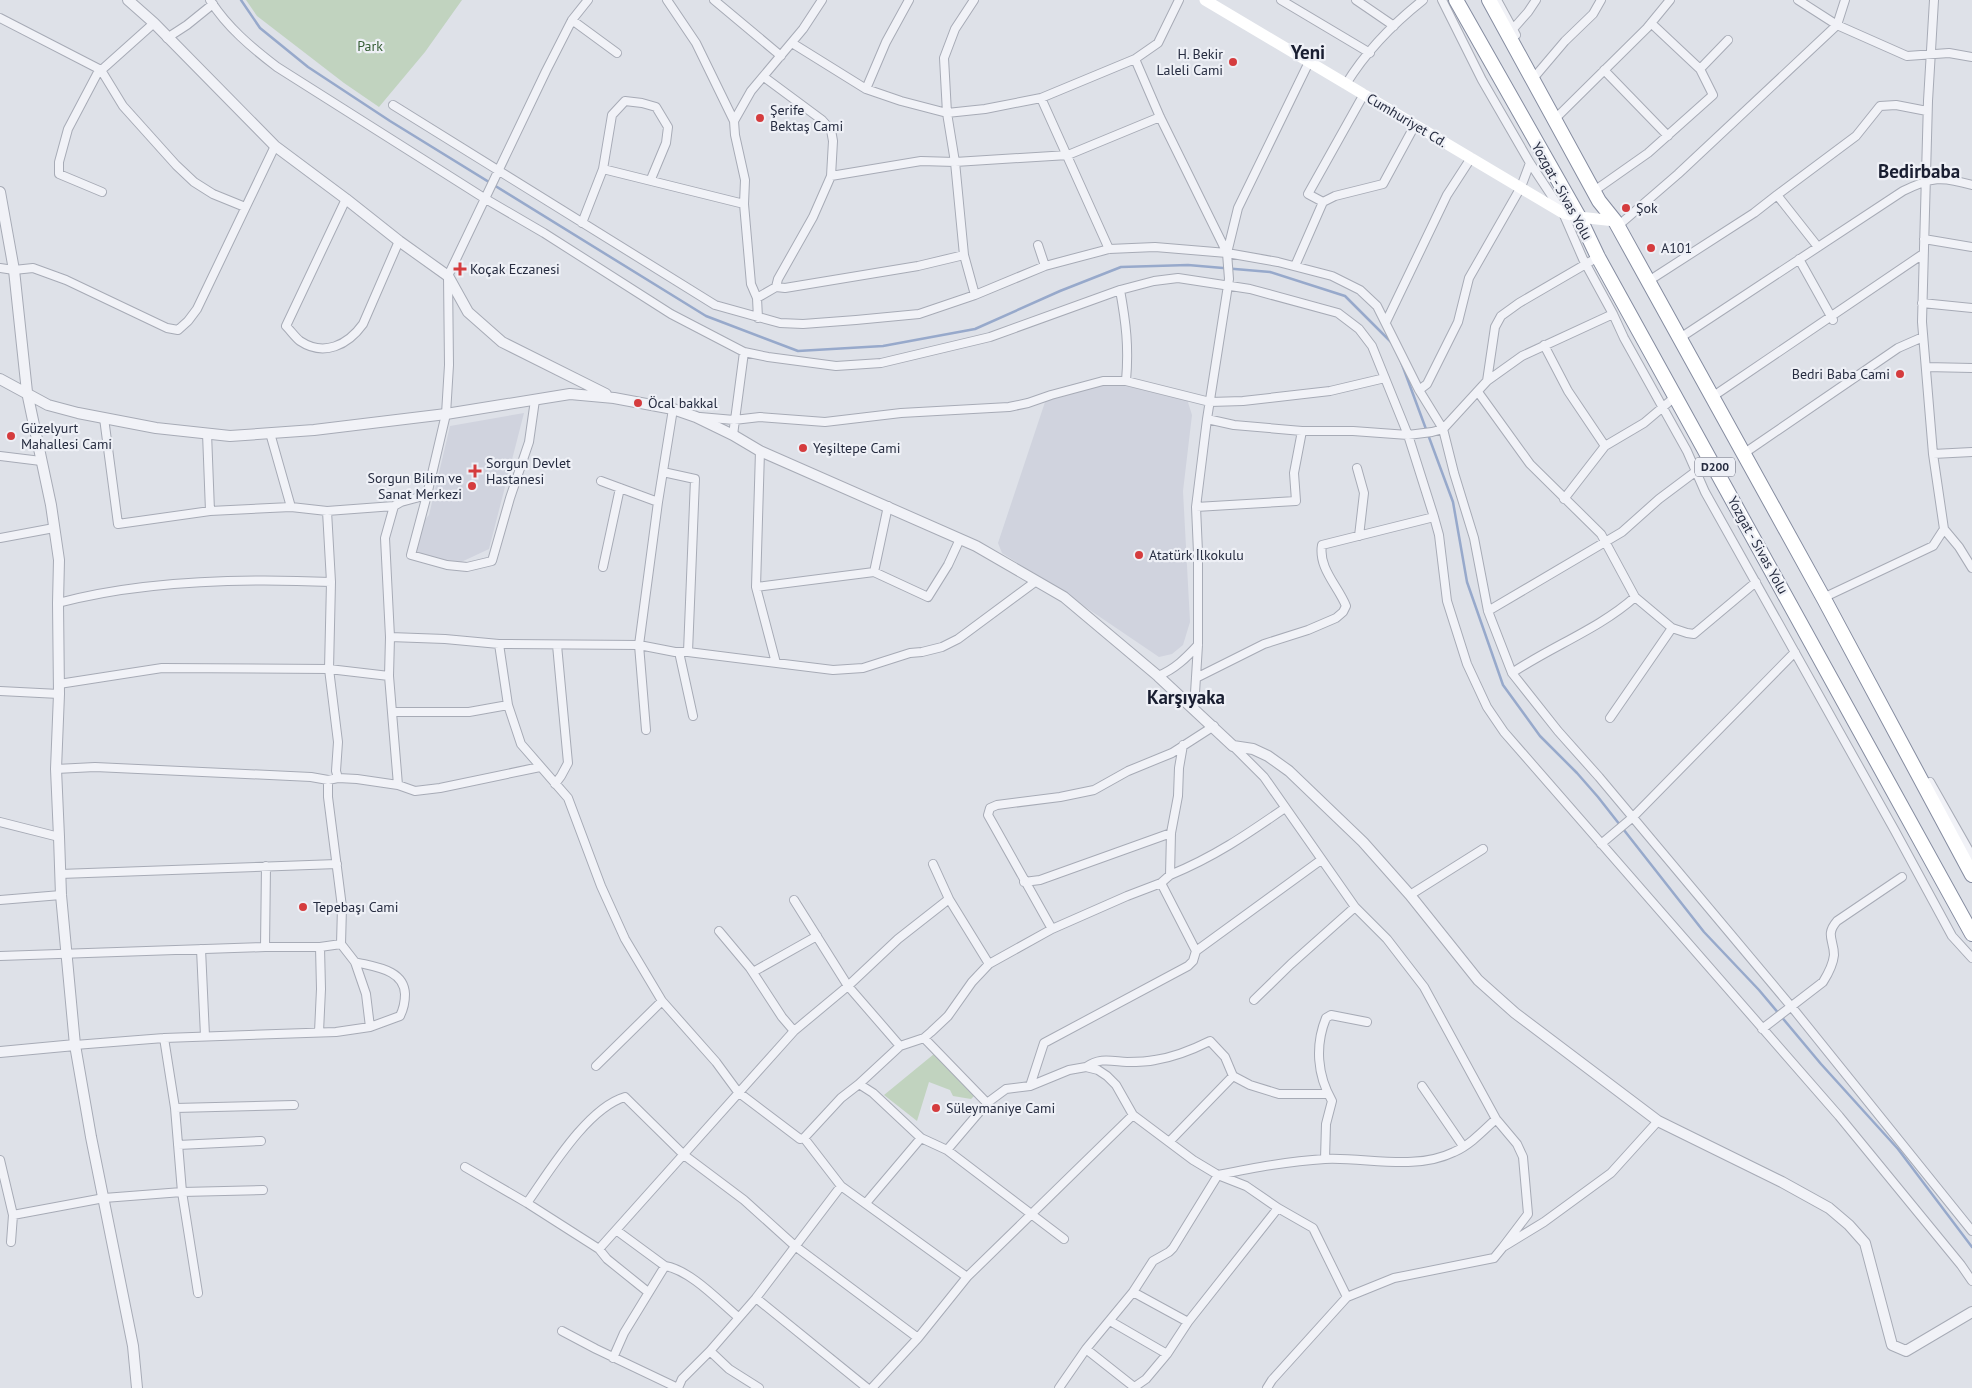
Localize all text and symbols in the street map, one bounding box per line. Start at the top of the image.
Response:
park label: Park [357,37,383,55]
district label: Yeni [1290,40,1325,64]
place label: H. Bekir Laleli Cami [1157,45,1223,79]
marker: H. Bekir Laleli Cami [1227,56,1239,68]
street label: Cumhuriyet Cd. [1363,89,1451,151]
place label: Şerife Bektaş Cami [770,101,843,135]
marker: Şerife Bektaş Cami [754,112,766,124]
street label: Yozgat - Sivas Yolu [1528,139,1596,243]
district label: Bedirbaba [1878,159,1960,183]
place label: Şok [1636,199,1658,217]
marker: Şok [1620,202,1632,214]
place label: A101 [1661,239,1692,257]
marker: A101 [1645,242,1657,254]
place label: Koçak Eczanesi [470,260,560,278]
marker: Koçak Eczanesi [454,263,466,275]
place label: Bedri Baba Cami [1792,365,1890,383]
marker: Bedri Baba Cami [1894,368,1906,380]
place label: Öcal bakkal [648,394,718,412]
marker: Öcal bakkal [632,397,644,409]
place label: Güzelyurt Mahallesi Cami [21,419,112,453]
marker: Güzelyurt Mahallesi Cami [5,430,17,442]
place label: Yeşiltepe Cami [813,439,900,457]
marker: Yeşiltepe Cami [797,442,809,454]
place label: Sorgun Devlet Hastanesi [486,454,571,488]
road number: D200 [1695,458,1735,477]
marker: Sorgun Devlet Hastanesi [468,464,482,478]
place label: Sorgun Bilim ve Sanat Merkezi [367,469,462,503]
marker: Sorgun Bilim ve Sanat Merkezi [466,480,478,492]
street label: Yozgat - Sivas Yolu [1724,493,1792,597]
place label: Atatürk İlkokulu [1149,546,1244,564]
marker: Atatürk İlkokulu [1133,549,1145,561]
district label: Karşıyaka [1147,685,1225,709]
place label: Tepebaşı Cami [313,898,398,916]
marker: Tepebaşı Cami [297,901,309,913]
place label: Süleymaniye Cami [946,1099,1055,1117]
marker: Süleymaniye Cami [930,1102,942,1114]

